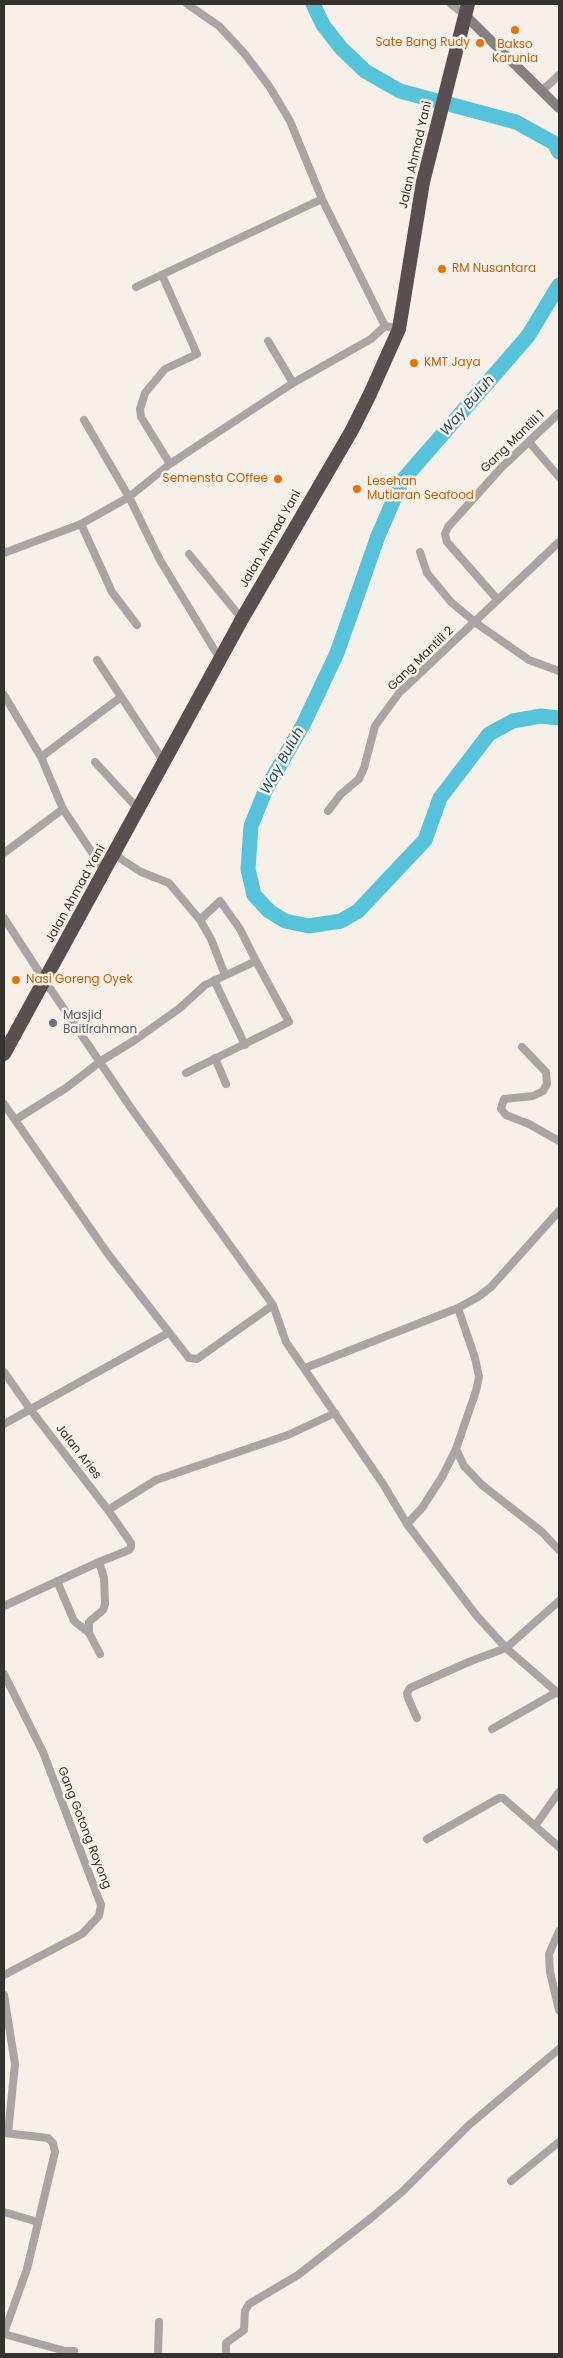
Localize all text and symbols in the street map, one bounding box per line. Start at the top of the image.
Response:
marker: Bakso Karunia [509,24,521,36]
place label: Sate Bang Rudy [376,36,470,50]
marker: Sate Bang Rudy [474,37,486,49]
place label: Bakso Karunia [492,38,538,66]
street label: Jalan Ahmad Yani [397,100,435,210]
place label: RM Nusantara [452,262,536,276]
marker: RM Nusantara [436,263,448,275]
place label: KMT Jaya [424,356,481,370]
marker: KMT Jaya [408,357,420,369]
water label: Way Buluh [437,373,499,439]
street label: Gang Mantili 1 [478,408,548,476]
place label: Semensta COffee [163,472,268,486]
marker: Semensta COffee [272,473,284,485]
place label: Lesehan Mutiaran Seafood [367,475,474,503]
marker: Lesehan Mutiaran Seafood [351,483,363,495]
street label: Jalan Ahmad Yani [237,488,305,590]
street label: Gang Mantili 2 [385,624,457,694]
water label: Way Buluh [258,725,308,797]
street label: Jalan Ahmad Yani [43,843,109,945]
place label: Nasi Goreng Oyek [26,973,133,987]
marker: Nasi Goreng Oyek [10,974,22,986]
place label: Masjid Baitlrahman [63,1009,137,1037]
marker: Masjid Baitlrahman [47,1017,59,1029]
street label: Jalan Aries [52,1422,104,1482]
street label: Gang Gotong Royong [54,1765,114,1891]

